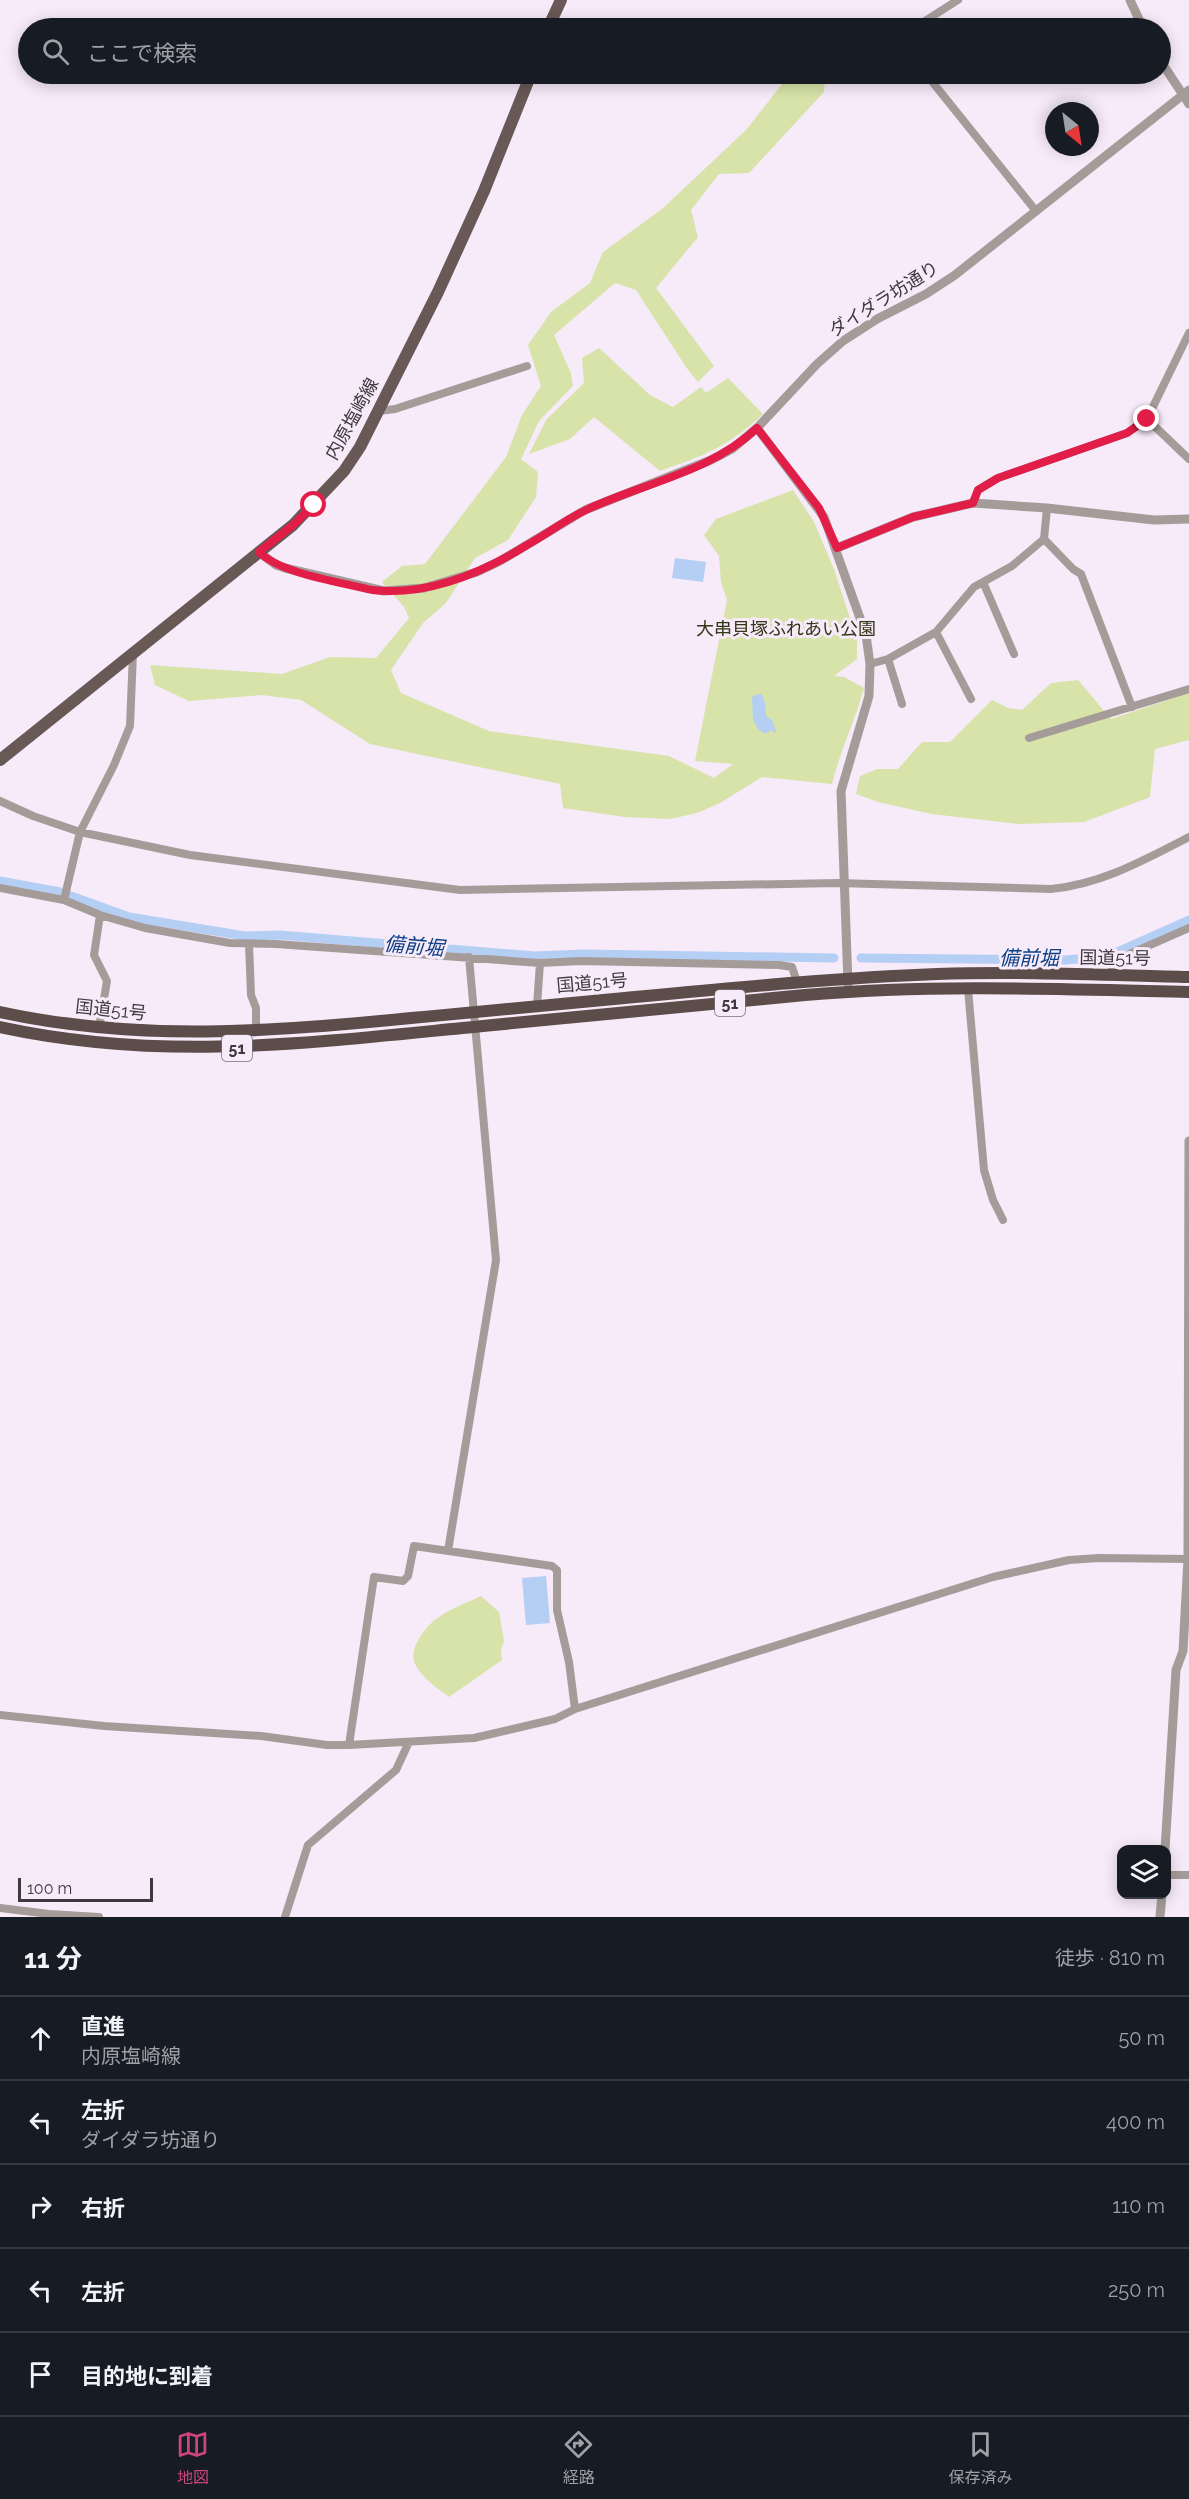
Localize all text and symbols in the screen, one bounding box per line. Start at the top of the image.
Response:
search box [18,18,1171,84]
icon: search [39,35,72,68]
text: ここで検索 [87,40,197,66]
north arrow [1045,102,1099,156]
street label: ダイダラ坊通り [825,256,942,341]
street label: 内原塩崎線 [321,374,383,463]
route end [1133,405,1159,431]
route start [300,491,326,517]
park label: 大串貝塚ふれあい公園 [696,618,876,639]
water label: 備前堀 [383,931,448,961]
water label: 備前堀 [999,946,1062,970]
street label: 国道51号 [1079,946,1151,969]
street label: 国道51号 [555,969,628,996]
road number: 51 [715,990,745,1016]
street label: 国道51号 [74,995,148,1024]
road number: 51 [222,1035,252,1061]
map controls [1117,1845,1171,1899]
button: layers [1117,1845,1171,1899]
scale bar [18,1875,153,1902]
text: 100 m [27,1879,72,1898]
text: 11 分 [24,1944,82,1974]
text: 徒歩 · 810 m [1055,1946,1165,1970]
text: 直進 [81,2013,125,2039]
icon: ahead [24,2022,57,2055]
text: 50 m [1118,2026,1165,2050]
text: 内原塩崎線 [81,2044,181,2068]
text: 左折 [81,2097,125,2123]
icon: left [24,2106,57,2139]
text: 400 m [1106,2110,1165,2134]
text: ダイダラ坊通り [81,2128,220,2152]
icon: right [24,2190,57,2223]
text: 110 m [1112,2194,1165,2218]
text: 右折 [81,2195,125,2221]
icon: left [24,2274,57,2307]
text: 250 m [1108,2278,1165,2302]
text: 左折 [81,2279,125,2305]
icon: arrive [24,2358,57,2391]
text: 目的地に到着 [81,2363,213,2389]
tab: 地図 [176,2428,209,2488]
tab: 経路 [562,2428,595,2488]
tab: 保存済み [948,2428,1012,2488]

